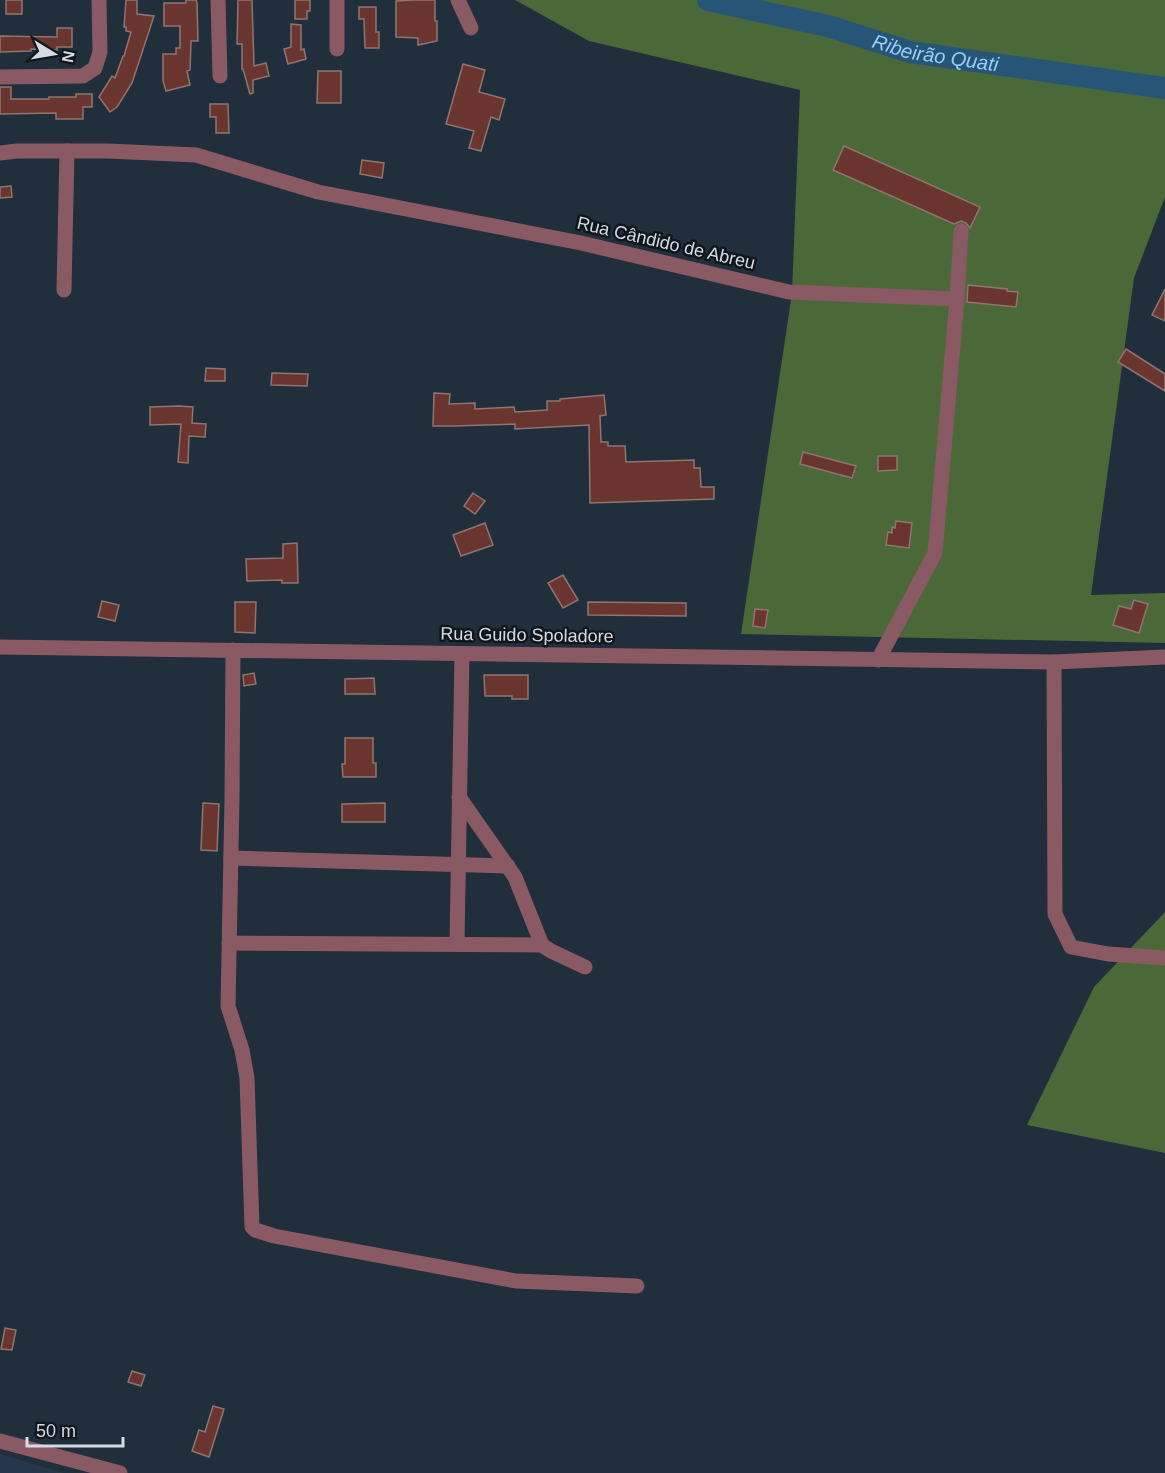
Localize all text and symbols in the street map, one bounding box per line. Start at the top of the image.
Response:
north arrow [24,24,84,84]
water label: Ribeirão Quati [870,30,1000,75]
text: N [59,49,78,64]
street label: Rua Cândido de Abreu [575,213,757,273]
street label: Rua Guido Spoladore [440,623,614,647]
scale bar [27,1410,123,1448]
text: 50 m [36,1421,76,1441]

